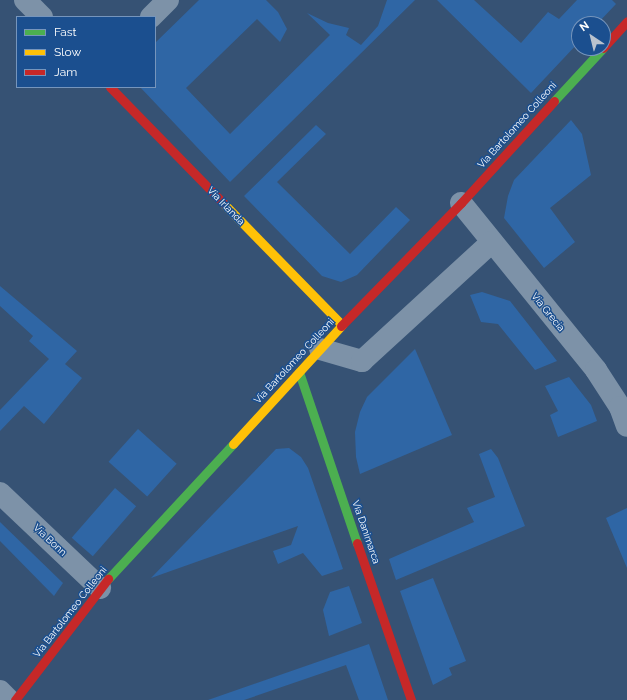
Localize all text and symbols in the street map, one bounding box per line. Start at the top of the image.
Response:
legend [16,16,156,88]
north arrow [571,16,611,56]
text: N [577,19,592,34]
text: Fast [54,25,77,39]
text: Slow [54,45,81,59]
text: Jam [54,65,77,79]
street label: Via Bartolomeo Colleoni [475,79,559,171]
street label: Via Irlanda [205,184,247,228]
street label: Via Grecia [529,290,567,334]
street label: Via Bartolomeo Colleoni [251,316,337,406]
street label: Via Danimarca [350,499,382,565]
street label: Via Bonn [31,522,69,558]
street label: Via Bartolomeo Colleoni [31,564,109,660]

